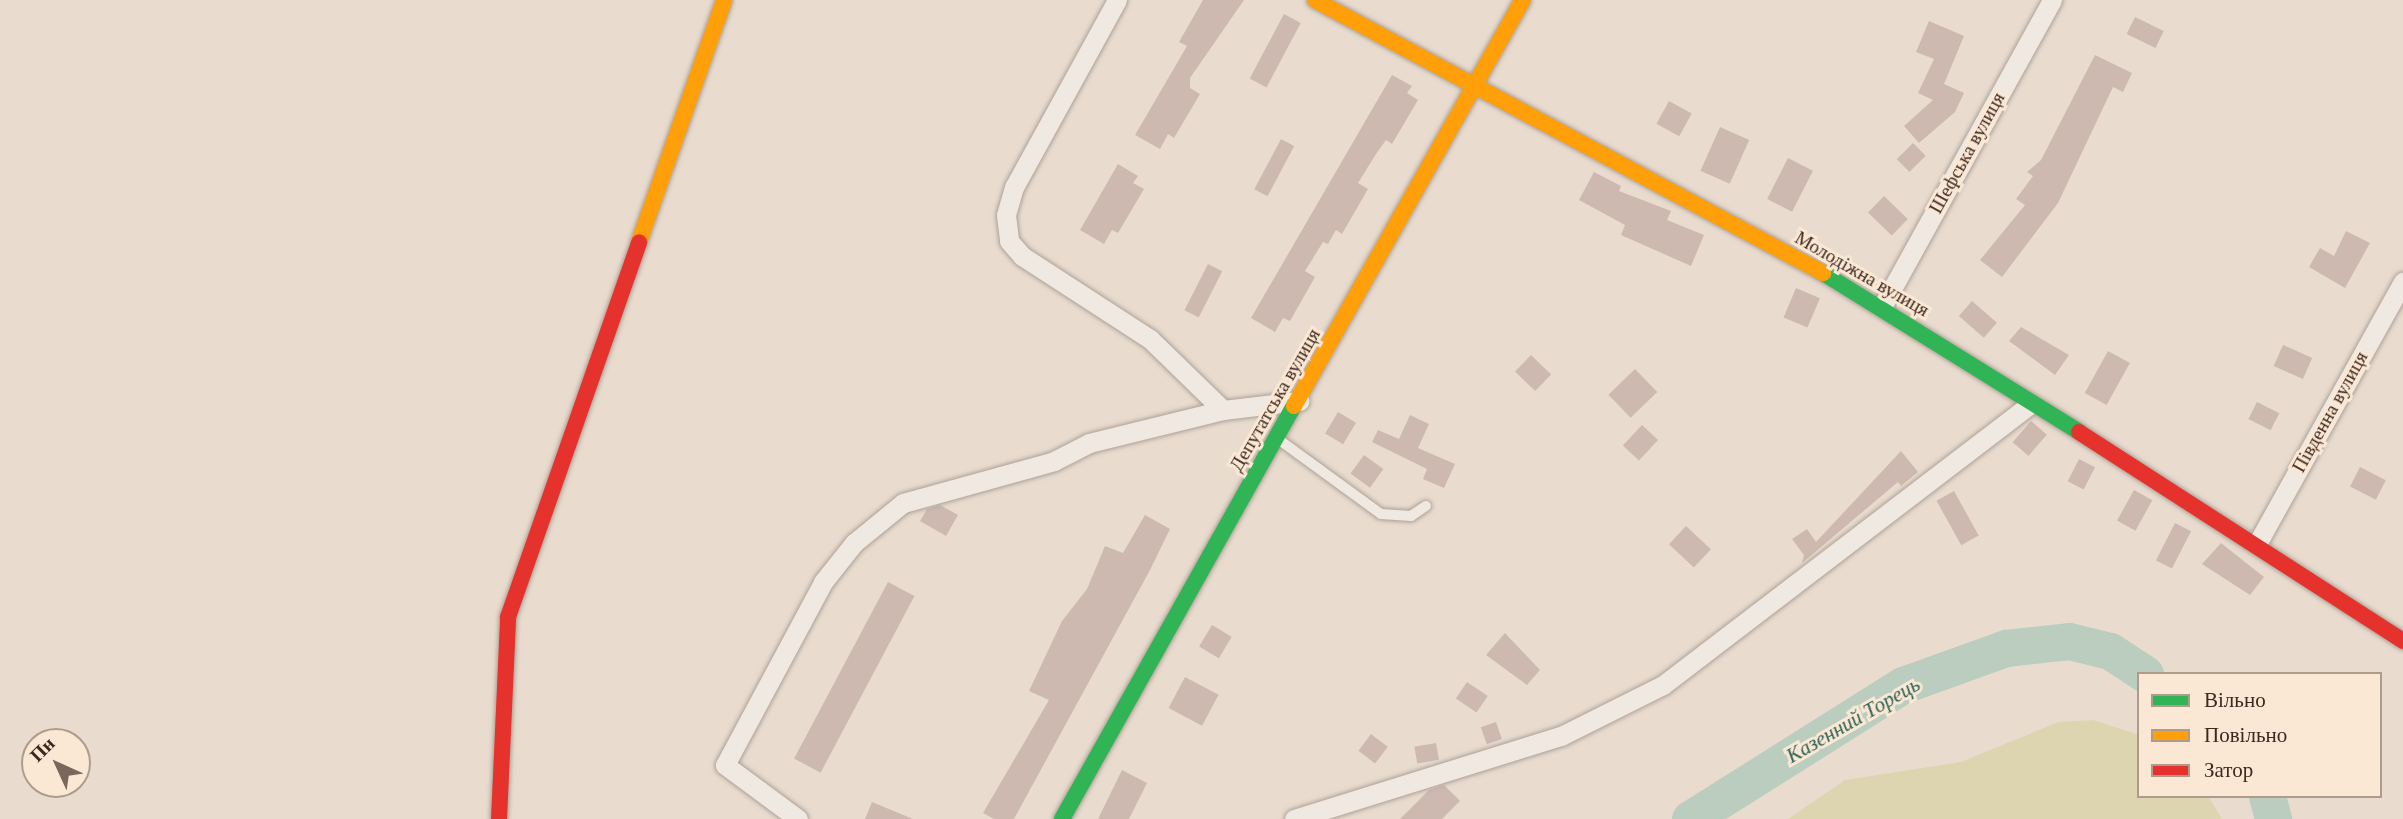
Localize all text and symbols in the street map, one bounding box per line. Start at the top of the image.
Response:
street label: Шефська вулиця [1924,88,2010,218]
street label: Молодіжна вулиця [1791,226,1933,322]
street label: Депутатська вулиця [1225,325,1325,475]
street label: Південна вулиця [2287,348,2373,476]
water label: Казенний Торець [1782,672,1924,768]
legend [2137,672,2382,798]
text: Вільно [2204,688,2266,712]
text: Повільно [2204,723,2287,747]
north arrow [21,728,91,798]
text: Пн [26,733,59,766]
text: Затор [2204,758,2253,782]

